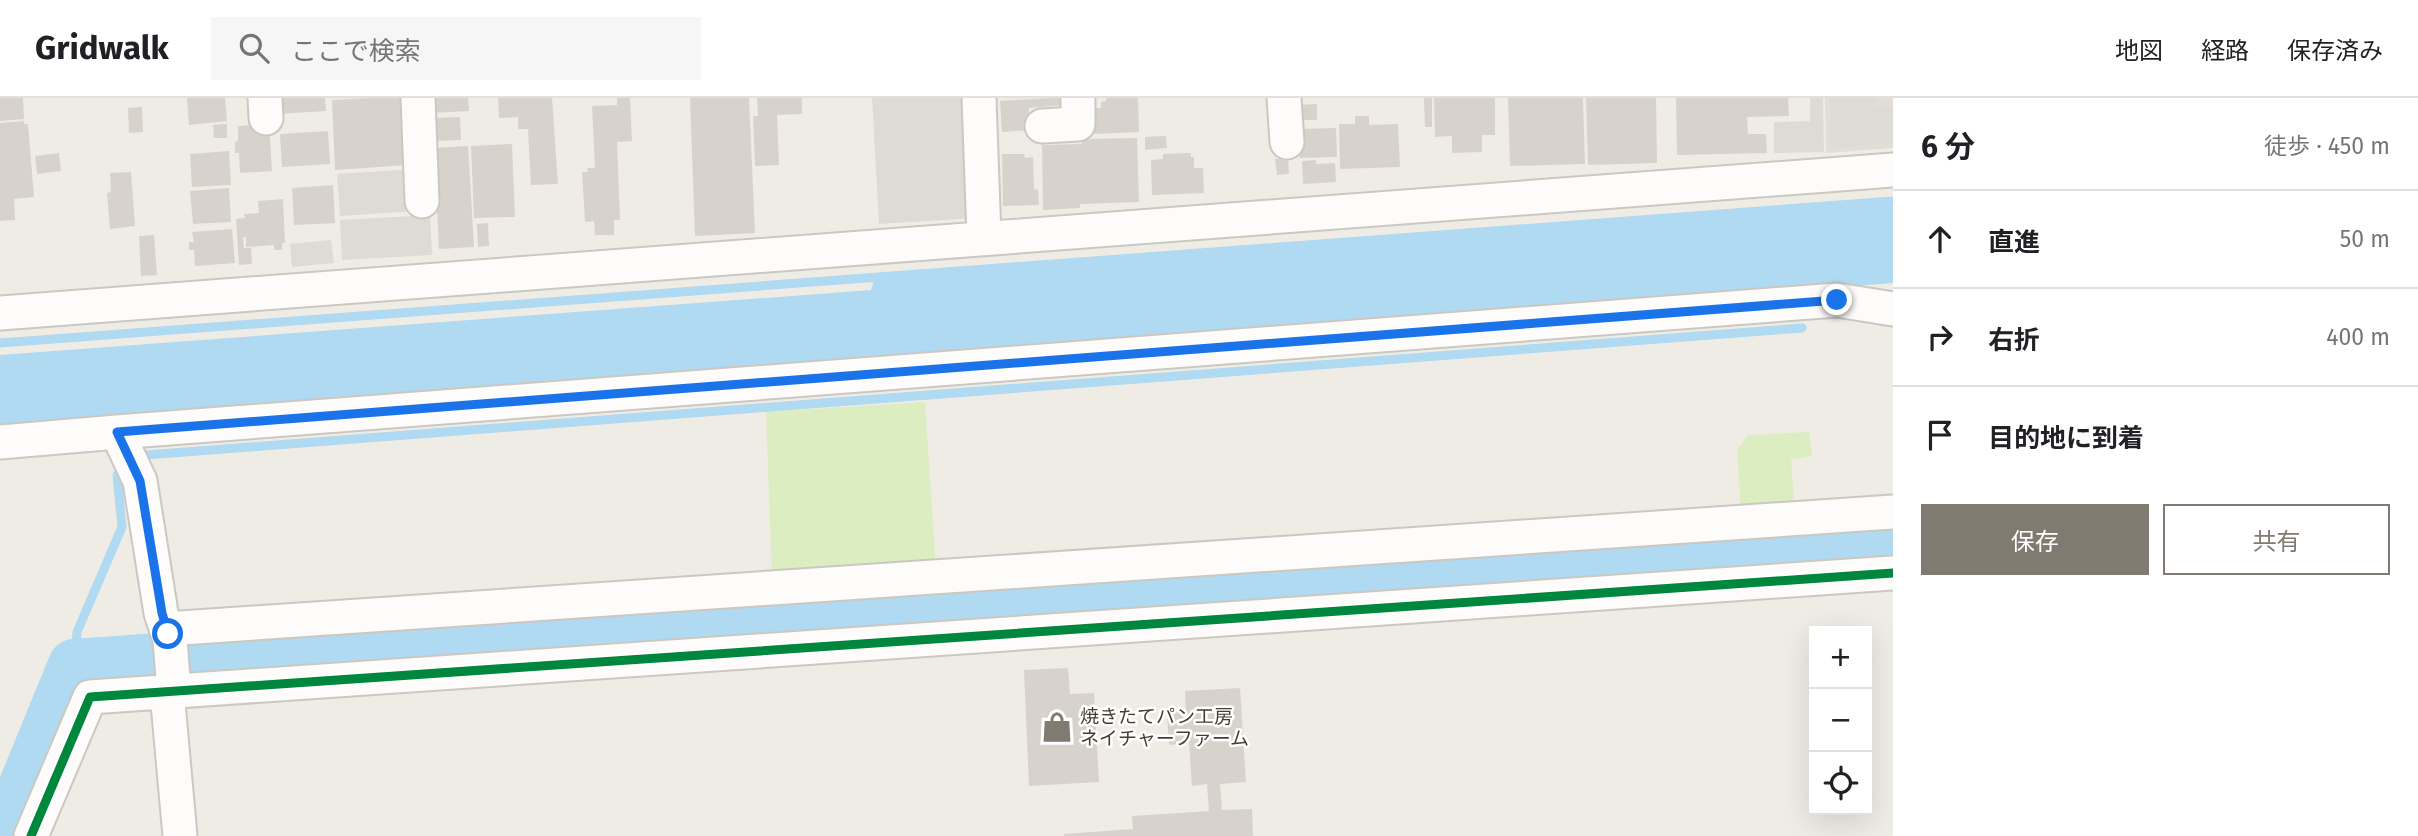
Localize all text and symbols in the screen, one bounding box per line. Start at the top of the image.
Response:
search box [211,17,701,80]
text: Gridwalk [35,28,169,68]
icon: search [235,29,273,67]
text: ここで検索 [291,36,421,67]
text: 地図 [2115,37,2163,65]
text: 経路 [2201,37,2249,65]
text: 保存済み [2287,37,2383,65]
text: 6 分 [1921,129,1975,165]
text: 徒歩 · 450 m [2264,132,2390,160]
icon: ahead [1921,220,1959,258]
text: 50 m [2340,225,2390,253]
text: 直進 [1988,227,2040,258]
route end [1821,284,1852,315]
icon: right [1921,318,1959,356]
text: 400 m [2326,323,2390,351]
text: 右折 [1988,325,2040,356]
icon: arrive [1921,416,1959,454]
text: 目的地に到着 [1988,423,2144,454]
button: 保存 [1921,504,2149,575]
button: 共有 [2163,504,2390,575]
route start [152,618,183,649]
map controls [1809,626,1872,815]
button: + [1809,626,1872,689]
button: − [1809,689,1872,752]
place label: 焼きたてパン工房 ネイチャーファーム [1080,705,1249,750]
shop icon: 焼きたてパン工房 ネイチャーファーム [1040,710,1074,744]
button: locate [1809,752,1872,815]

